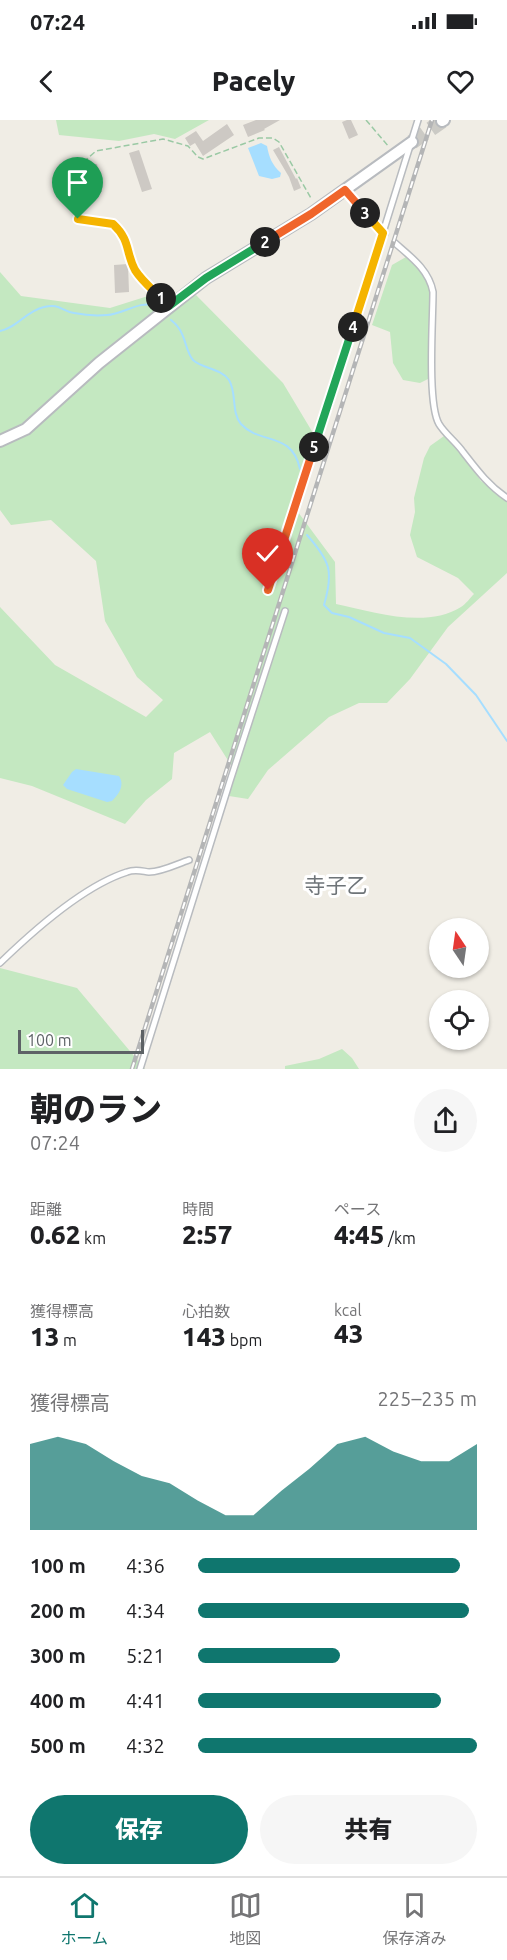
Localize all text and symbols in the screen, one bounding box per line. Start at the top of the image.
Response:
text: 07:24 [30,9,85,34]
icon: back [30,65,63,98]
icon: heart [444,65,477,98]
text: Pacely [212,66,295,96]
pin [52,157,103,219]
icon: arrive [61,166,94,199]
pin: 3 [350,198,380,228]
text: 3 [360,204,370,222]
pin: 2 [250,227,280,257]
text: 2 [260,233,270,251]
pin: 1 [146,283,176,313]
text: 1 [156,289,166,307]
pin: 4 [338,312,368,342]
text: 4 [348,318,358,336]
pin: 5 [299,432,329,462]
text: 5 [309,438,319,456]
pin [242,528,293,590]
icon: check [251,537,284,570]
district label: 寺子乙 [305,873,368,897]
north arrow [429,918,489,978]
map controls [429,918,489,1050]
button: locate [429,990,489,1050]
scale bar [18,1027,144,1055]
text: 100 m [27,1031,72,1049]
button: share [414,1089,477,1152]
text: 朝のラン [30,1090,162,1127]
text: 07:24 [30,1131,80,1154]
text: 距離 [30,1200,62,1218]
text: 時間 [182,1200,214,1218]
text: ペース [334,1200,381,1218]
text: 0.62 [30,1220,80,1249]
text: 2:57 [182,1220,232,1249]
text: 4:45 [334,1220,384,1249]
text: km [80,1229,106,1247]
text: /km [384,1229,416,1247]
text: kcal [334,1301,362,1319]
text: 獲得標高 [30,1302,94,1320]
text: 心拍数 [182,1302,230,1320]
text: 43 [334,1319,363,1348]
text: 13 [30,1322,59,1351]
text: 143 [182,1322,226,1351]
text: m [59,1331,77,1349]
text: bpm [226,1331,262,1349]
text: 225–235 m [378,1387,477,1410]
text: 獲得標高 [30,1391,110,1414]
text: 100 m [30,1554,86,1577]
text: 4:36 [126,1554,165,1577]
text: 200 m [30,1599,86,1622]
text: 4:34 [126,1599,165,1622]
text: 300 m [30,1644,86,1667]
text: 5:21 [126,1644,165,1667]
text: 400 m [30,1689,86,1712]
text: 4:41 [126,1689,165,1712]
text: 500 m [30,1734,86,1757]
text: 4:32 [126,1734,165,1757]
button: 保存 [30,1795,248,1864]
button: 共有 [260,1795,477,1864]
tab: ホーム [60,1889,108,1949]
tab: 地図 [229,1889,262,1949]
tab: 保存済み [383,1889,447,1949]

